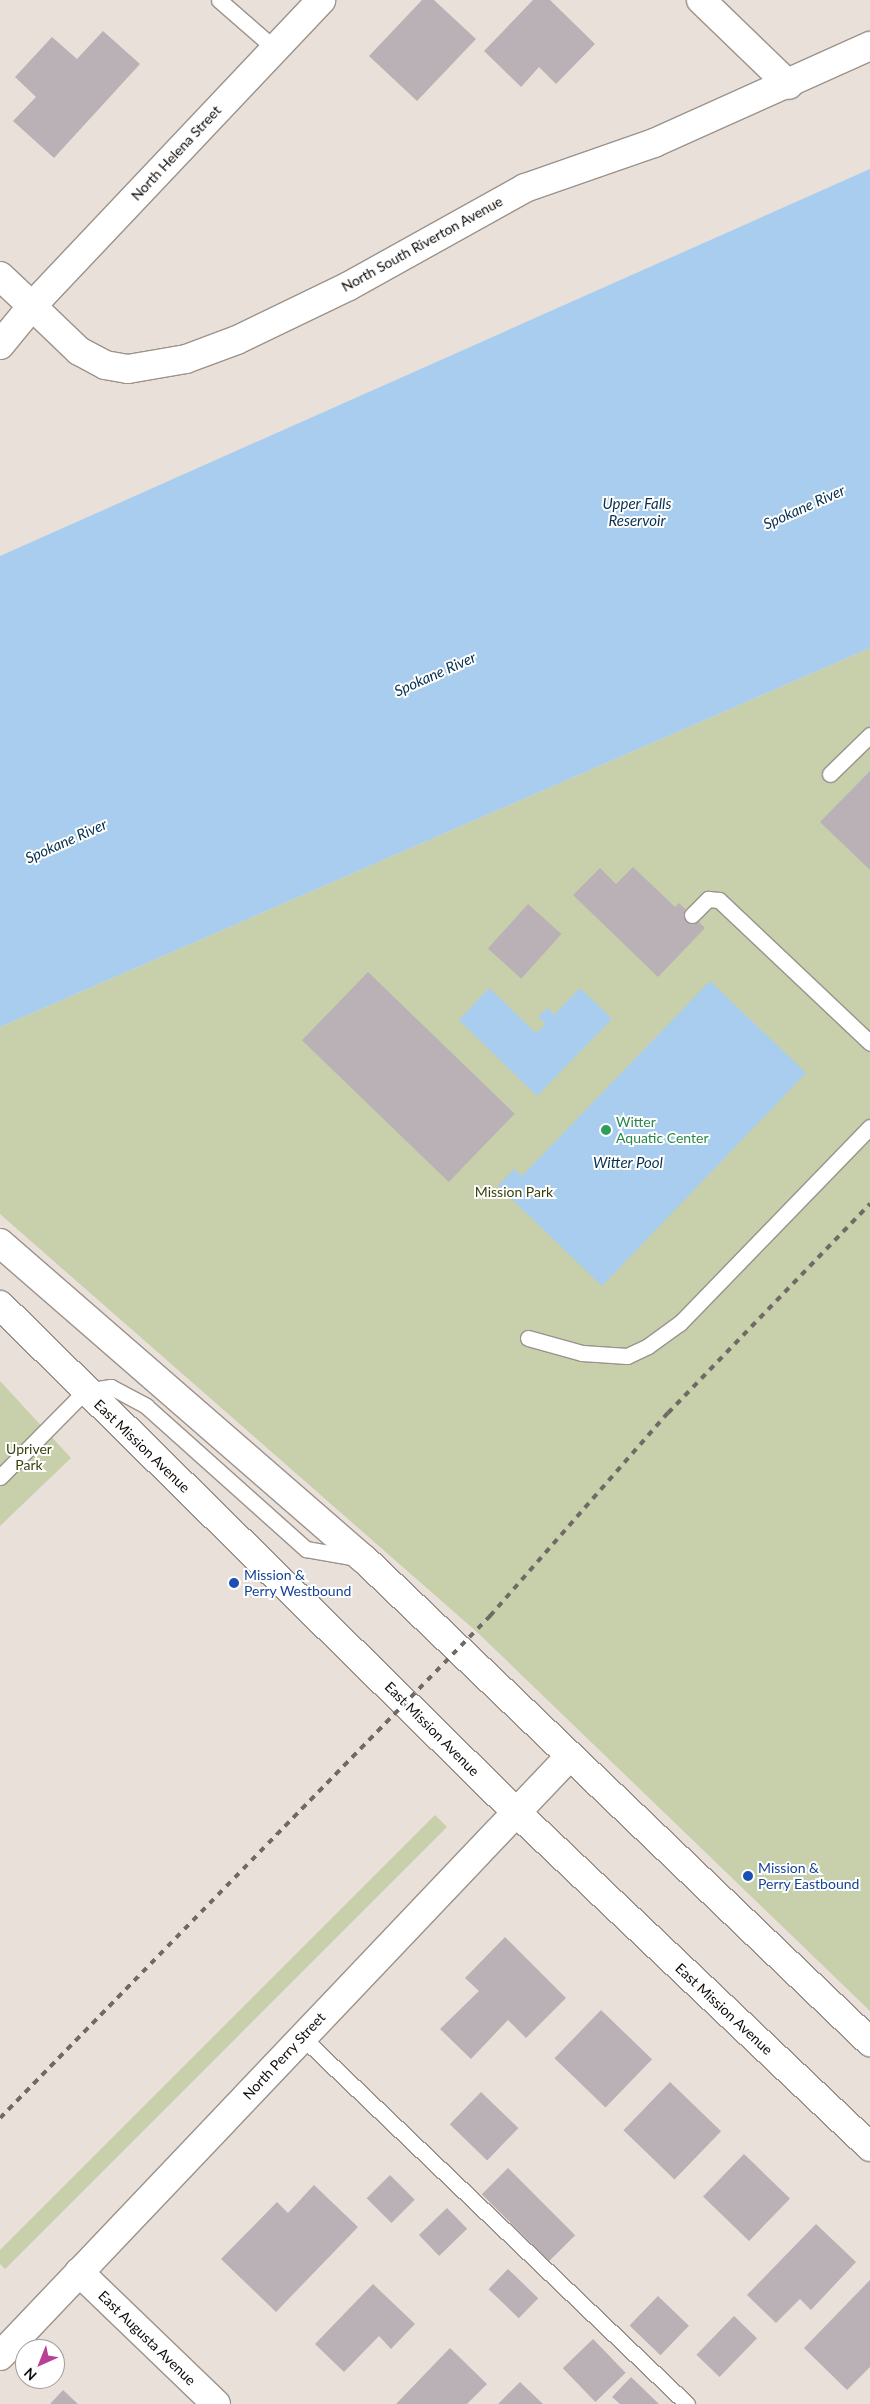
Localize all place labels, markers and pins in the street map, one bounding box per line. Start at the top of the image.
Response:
place label: Witter Aquatic Center [616,1114,709,1146]
marker: Witter Aquatic Center [600,1124,612,1136]
place label: Mission & Perry Westbound [244,1567,352,1600]
marker: Mission & Perry Westbound [228,1577,240,1589]
place label: Mission & Perry Eastbound [758,1860,860,1892]
marker: Mission & Perry Eastbound [742,1870,754,1882]

